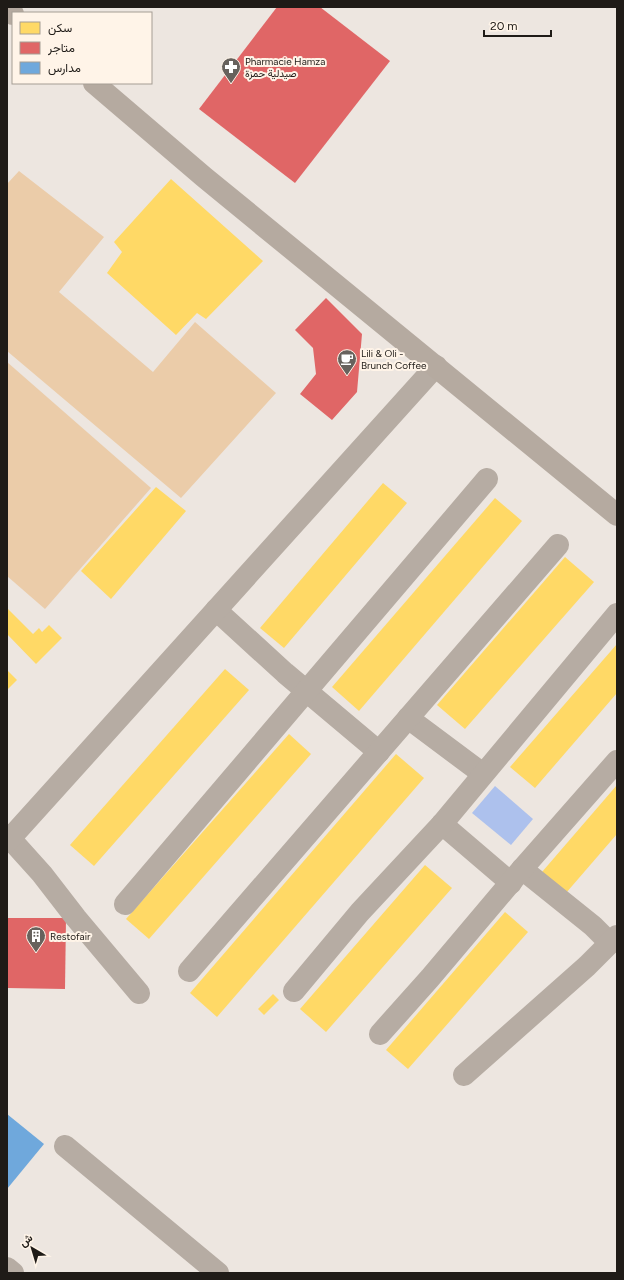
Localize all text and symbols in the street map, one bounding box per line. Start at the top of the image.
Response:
legend [12,12,152,84]
scale bar [484,12,551,38]
text: 20 m [490,19,518,33]
text: سكن [48,21,72,36]
text: متاجر [47,41,75,56]
place label: Pharmacie Hamza صيدلية حمزة [245,55,325,80]
pharmacy icon: Pharmacie Hamza صيدلية حمزة [220,56,242,84]
text: مدارس [48,61,81,76]
place label: Lili & Oli - Brunch Coffee [361,347,427,372]
cafe icon: Lili & Oli - Brunch Coffee [336,348,358,376]
building icon: Restofair [25,925,47,953]
place label: Restofair [50,930,91,943]
north arrow [12,1228,52,1268]
text: ش [17,1231,35,1250]

